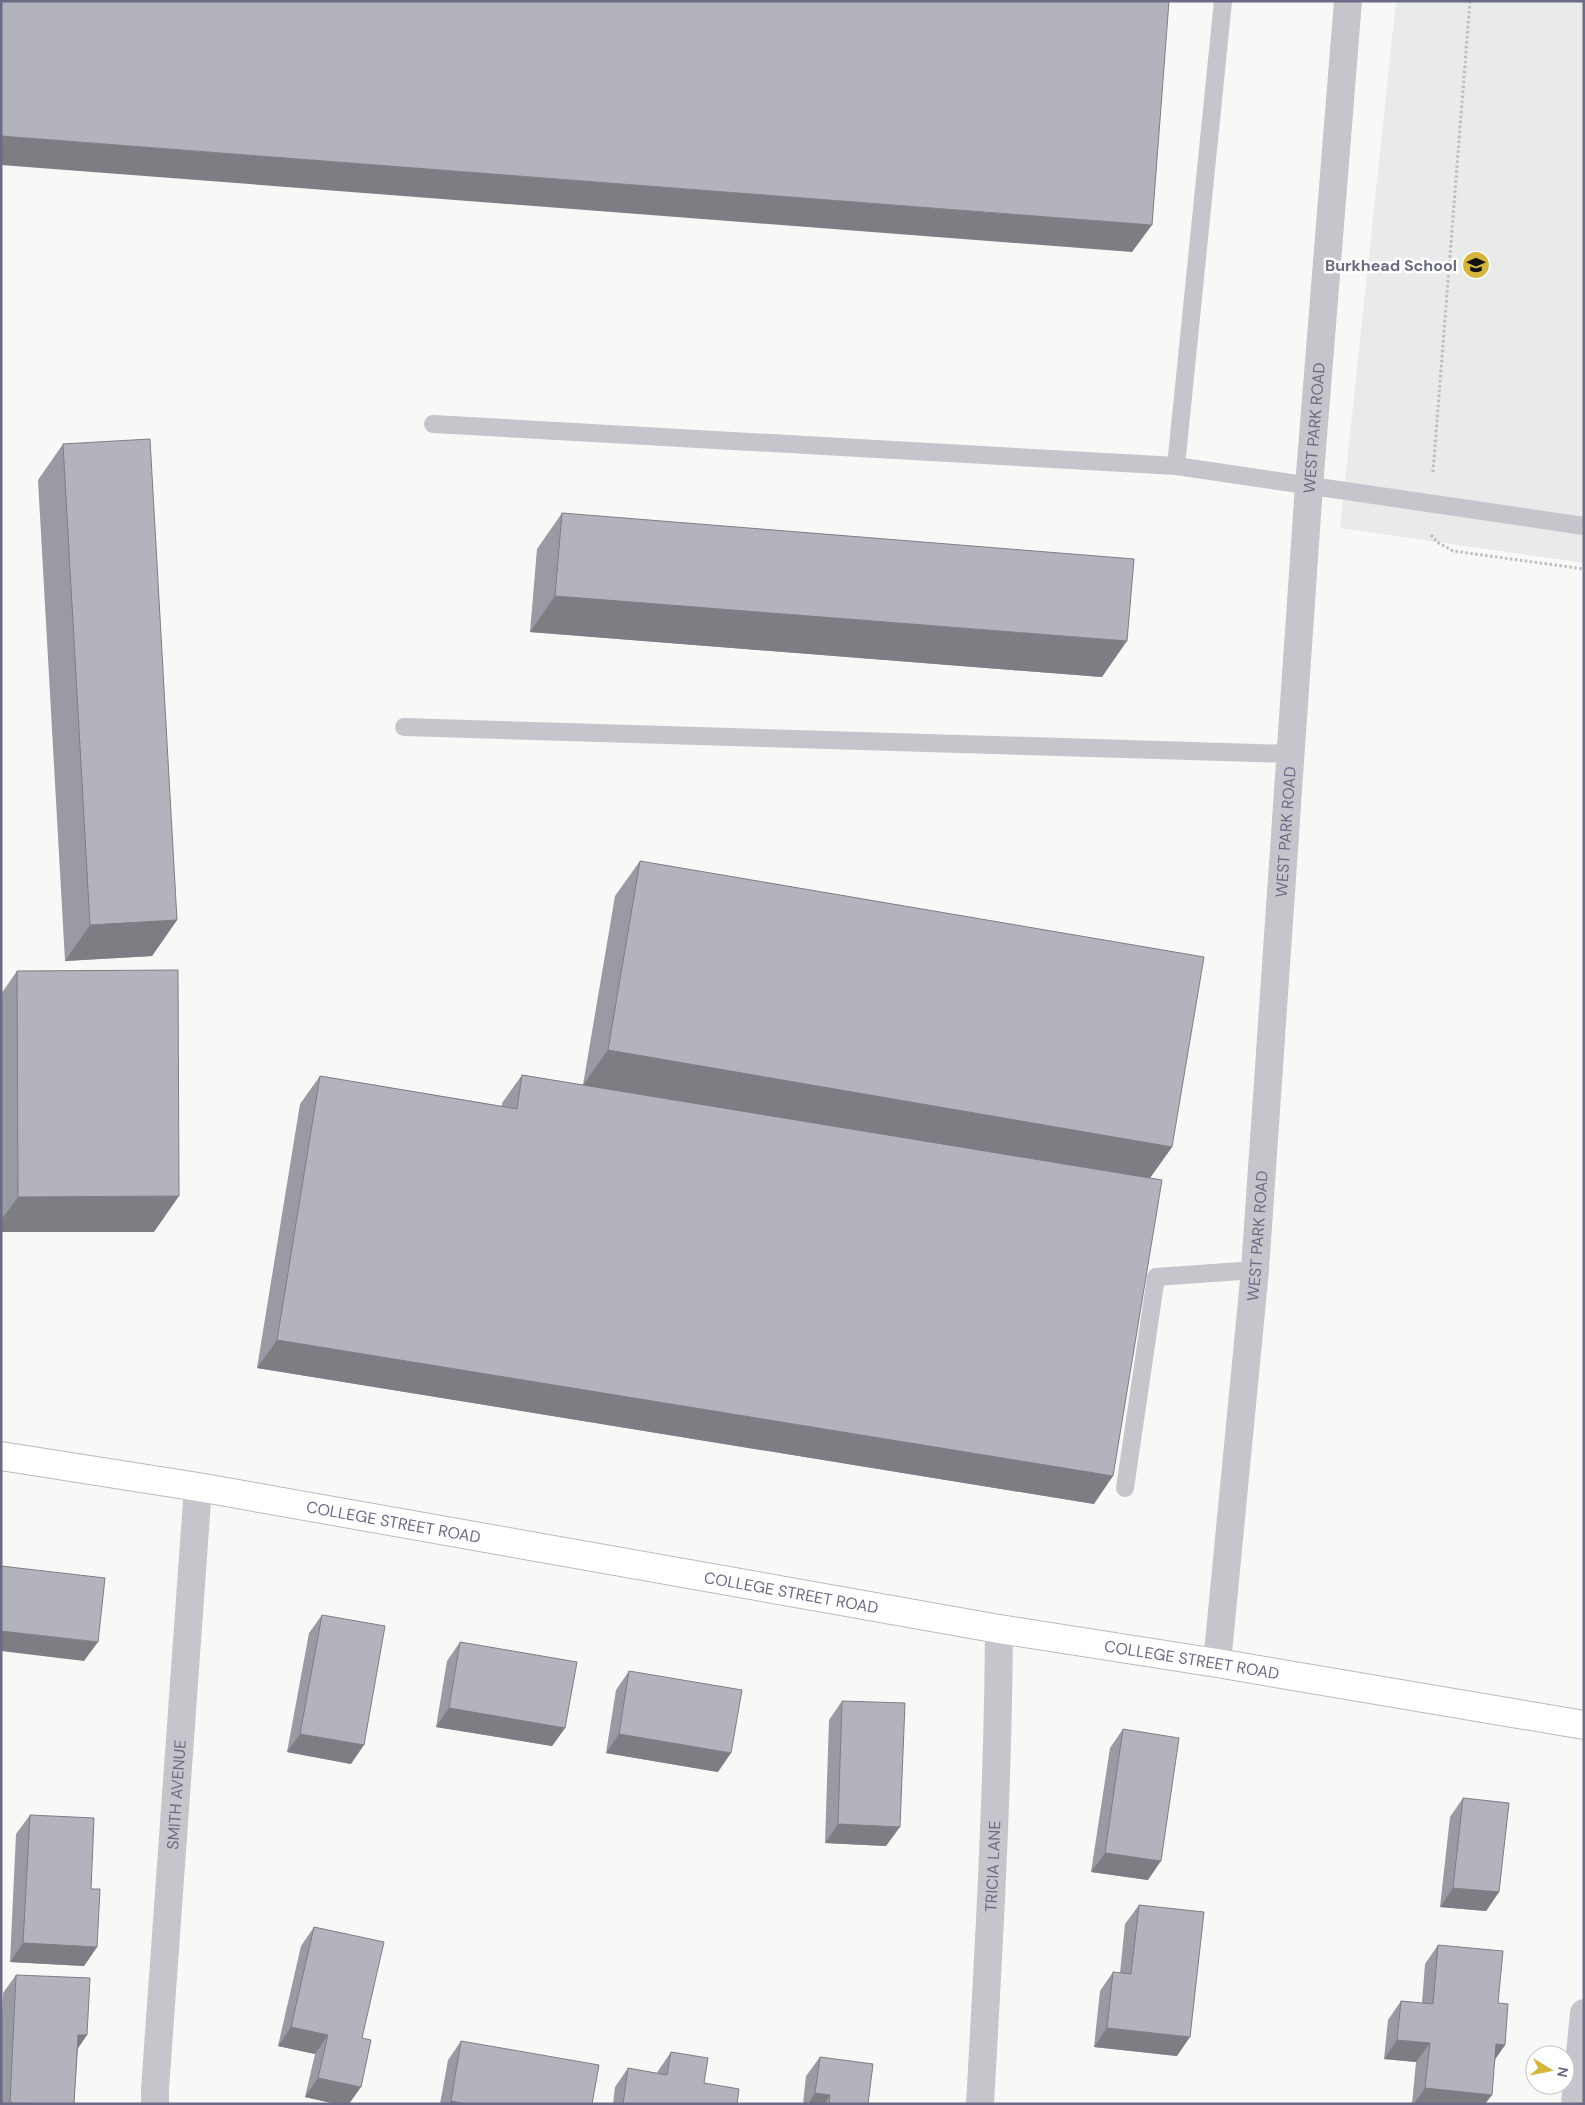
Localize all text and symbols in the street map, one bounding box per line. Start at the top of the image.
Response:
school or university icon: Burkhead School [1461,250,1491,280]
place label: Burkhead School [1325,255,1457,276]
street label: WEST PARK ROAD [1298,362,1329,494]
street label: WEST PARK ROAD [1270,766,1300,898]
street label: WEST PARK ROAD [1242,1170,1272,1302]
street label: COLLEGE STREET ROAD [305,1496,482,1547]
street label: COLLEGE STREET ROAD [702,1566,880,1618]
street label: COLLEGE STREET ROAD [1103,1635,1281,1684]
street label: SMITH AVENUE [162,1739,190,1850]
street label: TRICIA LANE [980,1820,1005,1913]
north arrow [1525,2045,1575,2095]
text: N [1553,2066,1573,2079]

